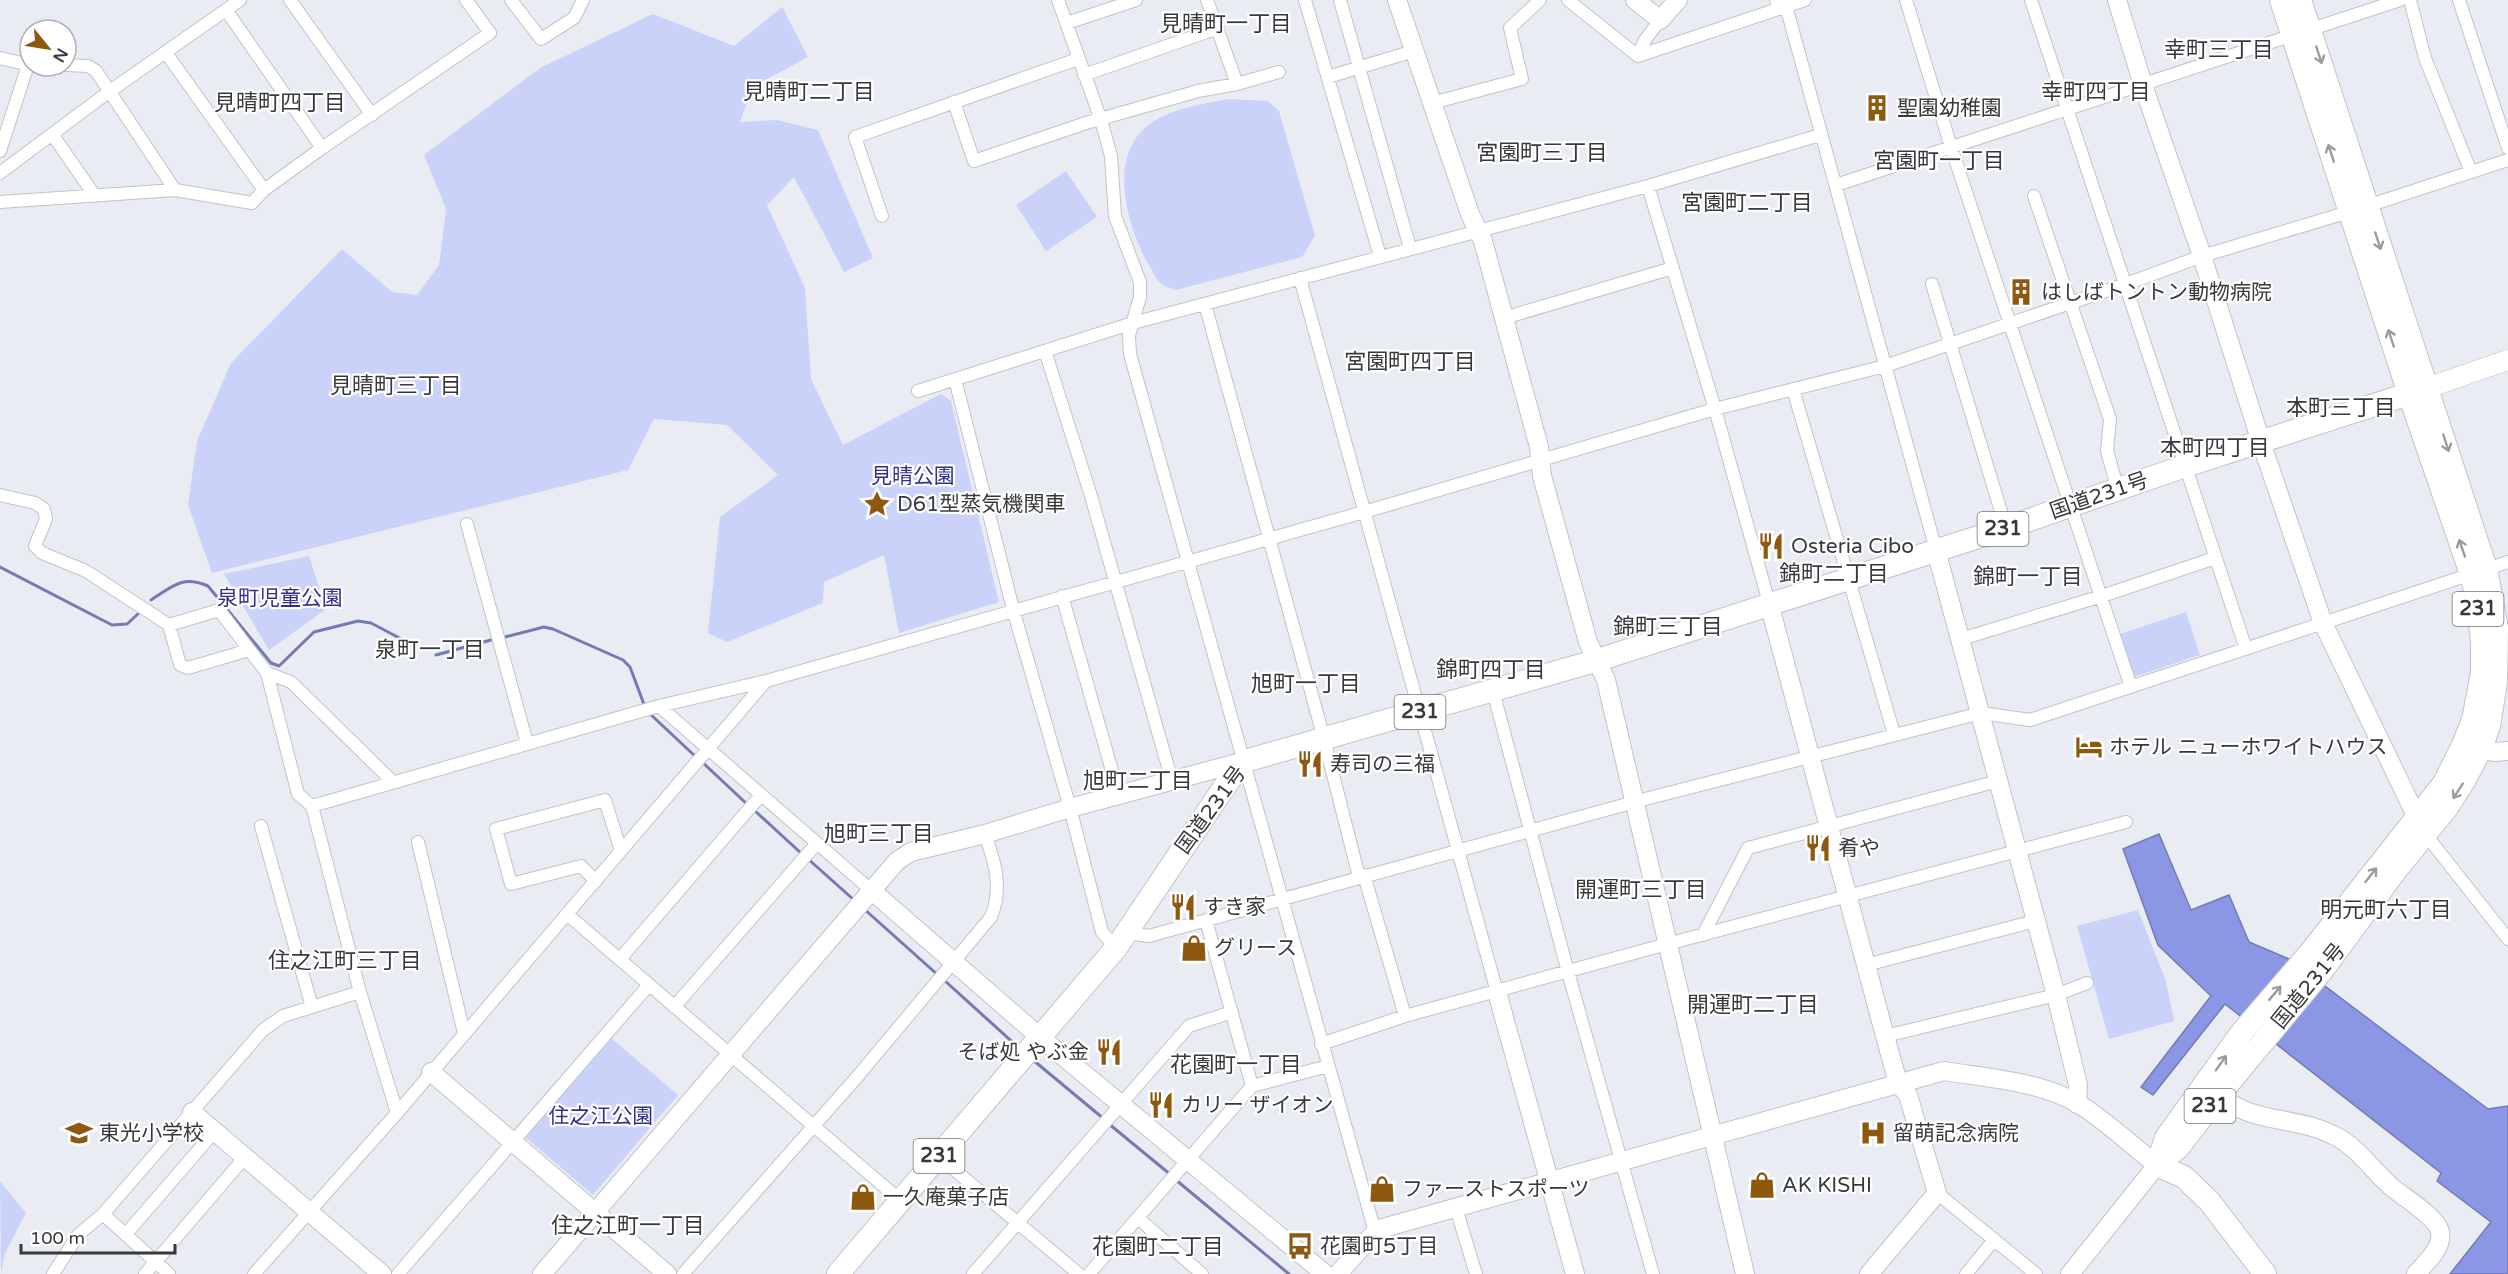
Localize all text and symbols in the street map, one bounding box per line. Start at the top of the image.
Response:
district label: 見晴町一丁目 [1160,11,1292,37]
north arrow [18,18,78,78]
district label: 幸町三丁目 [2164,37,2274,63]
text: N [48,44,72,66]
one-way arrow [2314,45,2325,64]
district label: 見晴町二丁目 [743,79,875,105]
district label: 幸町四丁目 [2041,79,2151,105]
district label: 見晴町四丁目 [214,90,346,116]
building icon: 聖園幼稚園 [1862,93,1892,123]
place label: 聖園幼稚園 [1897,96,2002,121]
district label: 宮園町三丁目 [1476,140,1608,166]
one-way arrow [2324,144,2335,163]
district label: 宮園町一丁目 [1873,148,2005,174]
district label: 宮園町二丁目 [1681,190,1813,216]
one-way arrow [2373,231,2384,250]
building icon: はしばトントン動物病院 [2006,277,2036,307]
place label: はしばトントン動物病院 [2041,280,2272,305]
one-way arrow [2385,329,2396,348]
district label: 宮園町四丁目 [1344,349,1476,375]
district label: 見晴町三丁目 [330,373,462,399]
district label: 本町三丁目 [2286,395,2396,421]
one-way arrow [2441,433,2452,452]
district label: 本町四丁目 [2160,435,2270,461]
park label: 見晴公園 [871,464,955,489]
street label: 国道231号 [2046,467,2152,525]
place icon: D61型蒸気機関車 [862,489,892,519]
place label: D61型蒸気機関車 [897,492,1065,517]
road number: 231 [1978,512,2028,546]
restaurant icon: Osteria Cibo [1756,531,1786,561]
place label: Osteria Cibo [1791,534,1914,559]
one-way arrow [2455,539,2466,558]
district label: 錦町二丁目 [1779,561,1889,587]
district label: 錦町一丁目 [1973,564,2083,590]
park label: 泉町児童公園 [217,586,343,611]
road number: 231 [2452,592,2504,626]
district label: 錦町三丁目 [1613,614,1723,640]
district label: 泉町一丁目 [375,637,485,663]
district label: 錦町四丁目 [1436,657,1546,683]
district label: 旭町一丁目 [1251,671,1361,697]
road number: 231 [1394,695,1446,729]
hotel icon: ホテル ニューホワイトハウス [2074,732,2104,762]
place label: ホテル ニューホワイトハウス [2109,735,2387,760]
restaurant icon: 寿司の三福 [1295,749,1325,779]
place label: 寿司の三福 [1330,752,1435,777]
street label: 国道231号 [1171,761,1251,859]
district label: 旭町二丁目 [1083,768,1193,794]
one-way arrow [2452,782,2464,798]
district label: 旭町三丁目 [824,821,934,847]
restaurant icon: 肴や [1803,833,1833,863]
place label: 肴や [1838,836,1880,861]
one-way arrow [2365,867,2378,883]
district label: 開運町三丁目 [1575,877,1707,903]
restaurant icon: すき家 [1168,892,1198,922]
place label: すき家 [1203,895,1266,920]
district label: 明元町六丁目 [2320,897,2452,923]
shop icon: グリース [1179,933,1209,963]
place label: グリース [1214,936,1297,961]
street label: 国道231号 [2267,938,2351,1034]
district label: 住之江町三丁目 [268,948,422,974]
one-way arrow [2269,985,2282,1001]
district label: 開運町二丁目 [1687,992,1819,1018]
restaurant icon: そば処 やぶ金 [1094,1037,1124,1067]
place label: そば処 やぶ金 [958,1040,1089,1065]
district label: 花園町一丁目 [1170,1052,1302,1078]
one-way arrow [2215,1055,2227,1071]
road number: 231 [2184,1089,2236,1123]
restaurant icon: カリー ザイオン [1146,1090,1176,1120]
place label: カリー ザイオン [1181,1093,1333,1118]
park label: 住之江公園 [549,1104,654,1129]
school or university icon: 東光小学校 [64,1118,94,1148]
hospital icon: 留萌記念病院 [1858,1118,1888,1148]
place label: 東光小学校 [99,1121,204,1146]
place label: 留萌記念病院 [1893,1121,2019,1146]
road number: 231 [914,1139,964,1173]
shop icon: AK KISHI [1747,1170,1777,1200]
place label: AK KISHI [1782,1173,1872,1198]
shop icon: ファーストスポーツ [1367,1174,1397,1204]
place label: ファーストスポーツ [1402,1177,1590,1202]
shop icon: 一久庵菓子店 [848,1182,878,1212]
place label: 一久庵菓子店 [883,1185,1009,1210]
district label: 住之江町一丁目 [551,1213,705,1239]
scale bar [21,1217,176,1255]
text: 100 m [30,1227,85,1249]
bus stop icon: 花園町5丁目 [1285,1231,1315,1261]
district label: 花園町二丁目 [1092,1234,1224,1260]
place label: 花園町5丁目 [1320,1234,1438,1259]

